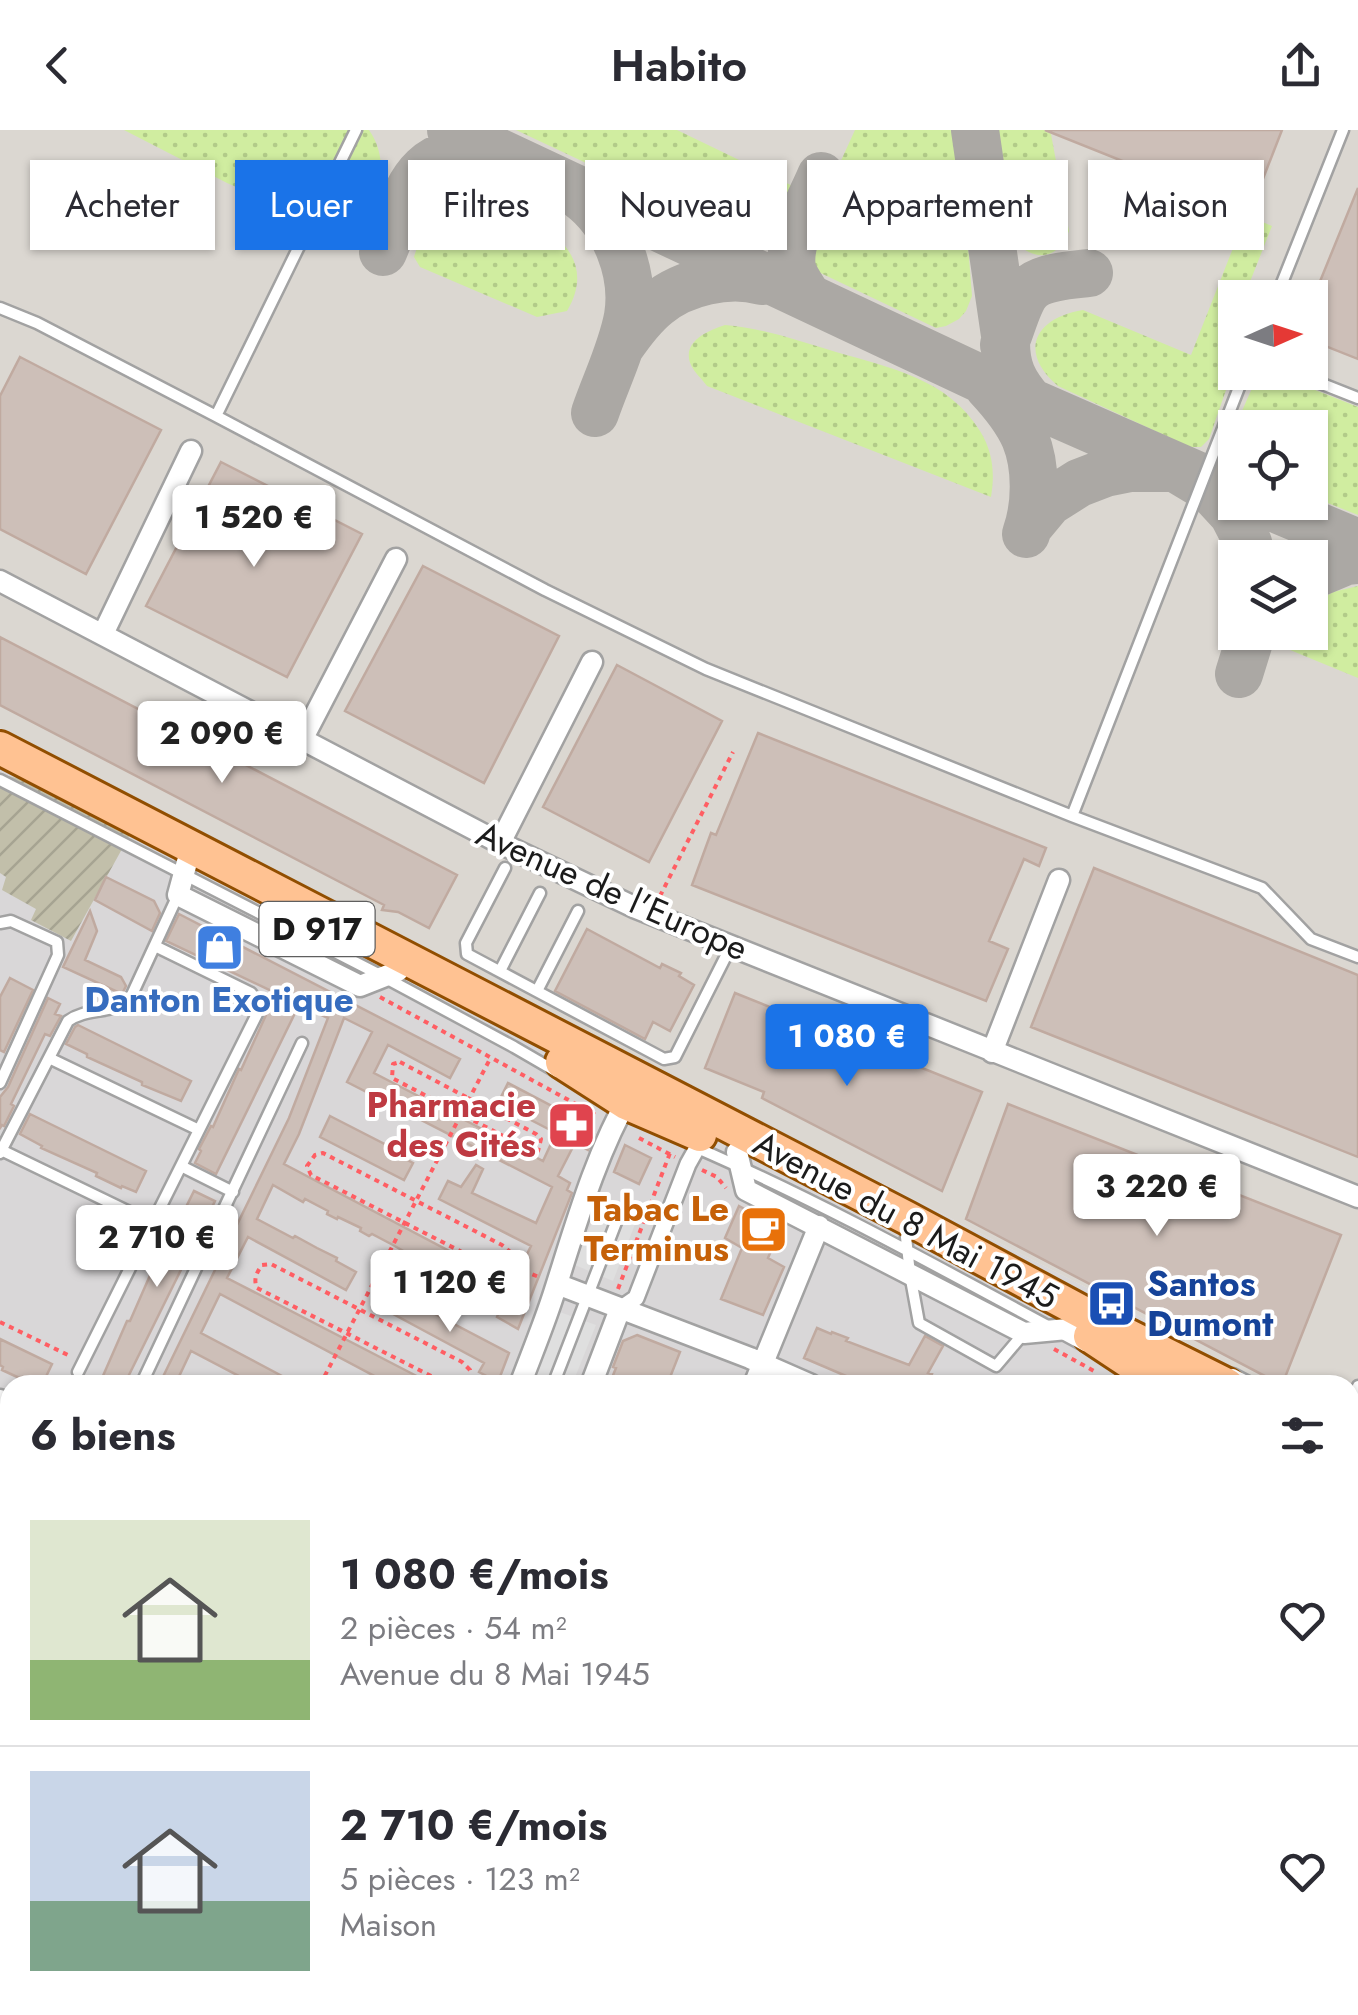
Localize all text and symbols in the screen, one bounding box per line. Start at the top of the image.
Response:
text: Habito [611,33,747,98]
icon: back [30,38,85,93]
icon: share [1273,38,1328,93]
chip: Acheter [30,160,215,250]
chip: Louer [235,160,388,250]
chip: Filtres [408,160,565,250]
chip: Nouveau [585,160,787,250]
chip: Appartement [807,160,1068,250]
chip: Maison [1088,160,1264,250]
north arrow [1218,280,1328,390]
map controls [1218,280,1328,650]
button: locate [1218,410,1328,520]
pin: 1 520 € [162,485,346,570]
text: 1 520 € [194,494,314,540]
button: layers [1218,540,1328,650]
pin: 2 090 € [130,701,314,786]
text: 2 090 € [160,710,284,756]
street label: Avenue de l'Europe [468,809,756,973]
road number: D 917 [260,902,374,956]
shop icon: Danton Exotique [193,922,245,974]
place label: Danton Exotique [84,975,354,1025]
pin: 1 080 € [755,1004,939,1089]
text: 1 080 € [788,1013,906,1059]
place label: Pharmacie des Cités [366,1080,536,1170]
pharmacy icon: Pharmacie des Cités [545,1099,597,1151]
street label: Avenue du 8 Mai 1945 [745,1118,1067,1322]
pin: 3 220 € [1065,1154,1249,1239]
text: 3 220 € [1095,1163,1219,1209]
place label: Tabac Le Terminus [584,1184,729,1274]
cafe icon: Tabac Le Terminus [738,1203,790,1255]
pin: 2 710 € [65,1205,249,1290]
text: 2 710 € [98,1214,216,1260]
pin: 1 120 € [358,1250,542,1335]
text: 1 120 € [393,1259,507,1305]
place label: Santos Dumont [1147,1259,1273,1349]
bus stop icon: Santos Dumont [1086,1278,1138,1330]
text: 6 biens [30,1405,176,1466]
icon: filters [1275,1408,1330,1463]
text: 1 080 €/mois [340,1544,609,1605]
icon: home [110,1560,230,1680]
icon: heart [1275,1593,1330,1648]
text: 2 pièces · 54 m² [340,1605,567,1651]
text: Avenue du 8 Mai 1945 [340,1651,650,1697]
text: 2 710 €/mois [340,1795,607,1856]
icon: home [110,1811,230,1931]
icon: heart [1275,1844,1330,1899]
text: 5 pièces · 123 m² [340,1856,580,1902]
text: Maison [340,1902,437,1948]

